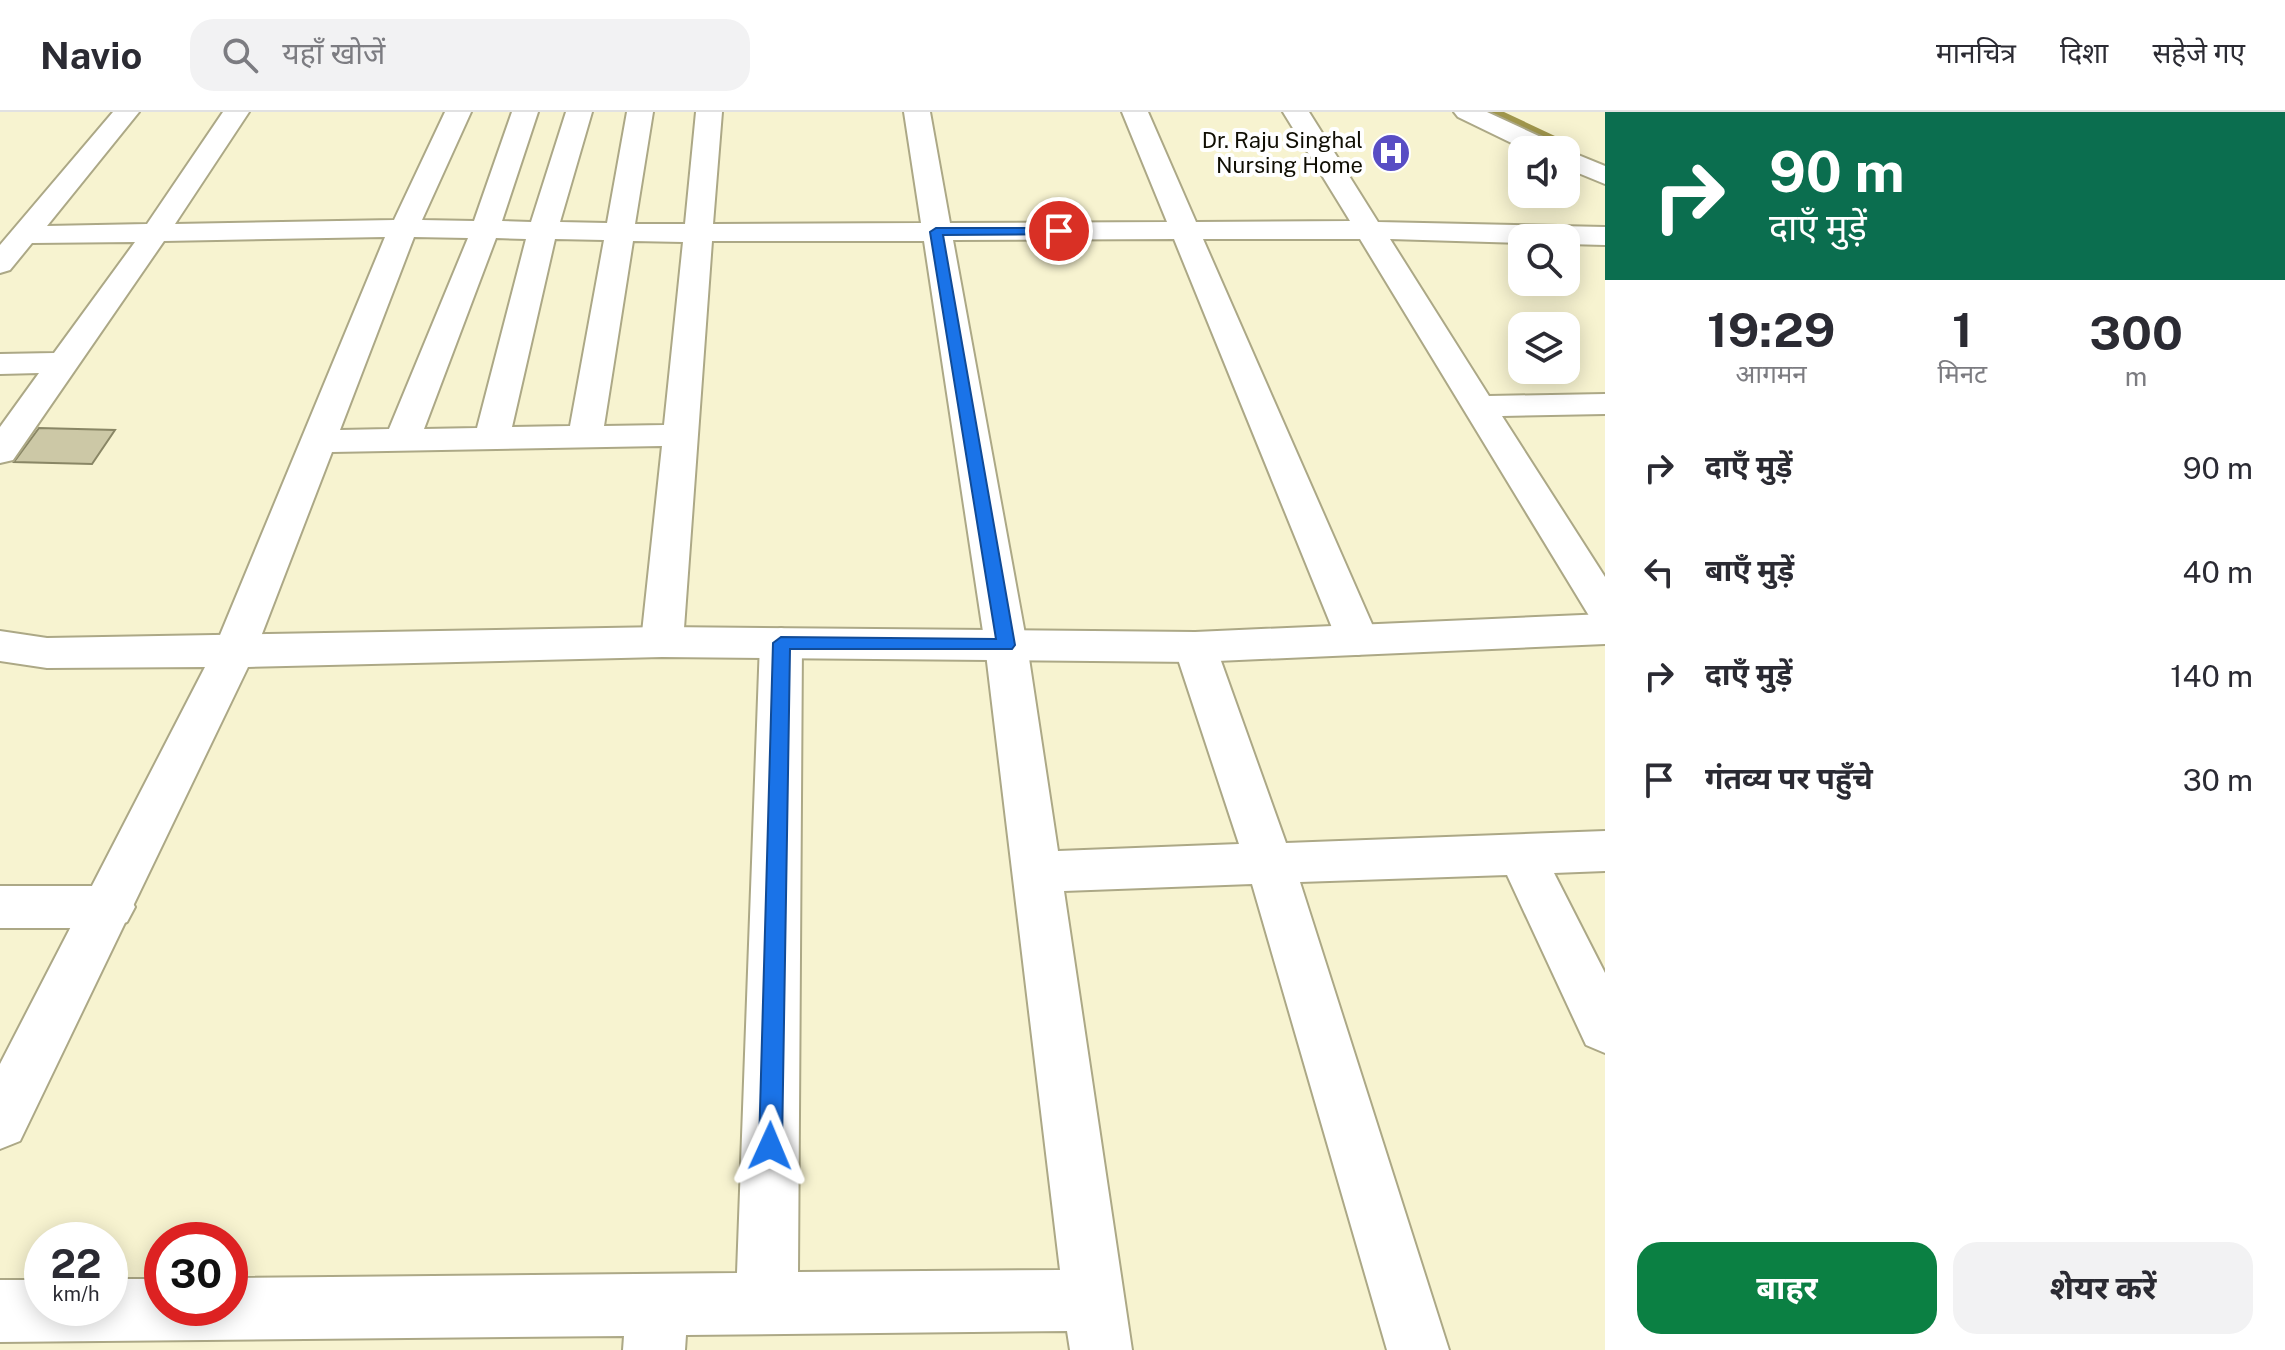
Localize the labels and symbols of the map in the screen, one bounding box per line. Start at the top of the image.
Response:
place label: Dr. Raju Singhal Nursing Home [1202,127,1363,178]
hospital icon: Dr. Raju Singhal Nursing Home [1370,132,1412,174]
pin [1025,197,1093,265]
position arrow [728,1104,812,1188]
speed limit sign: 30 [144,1222,248,1326]

